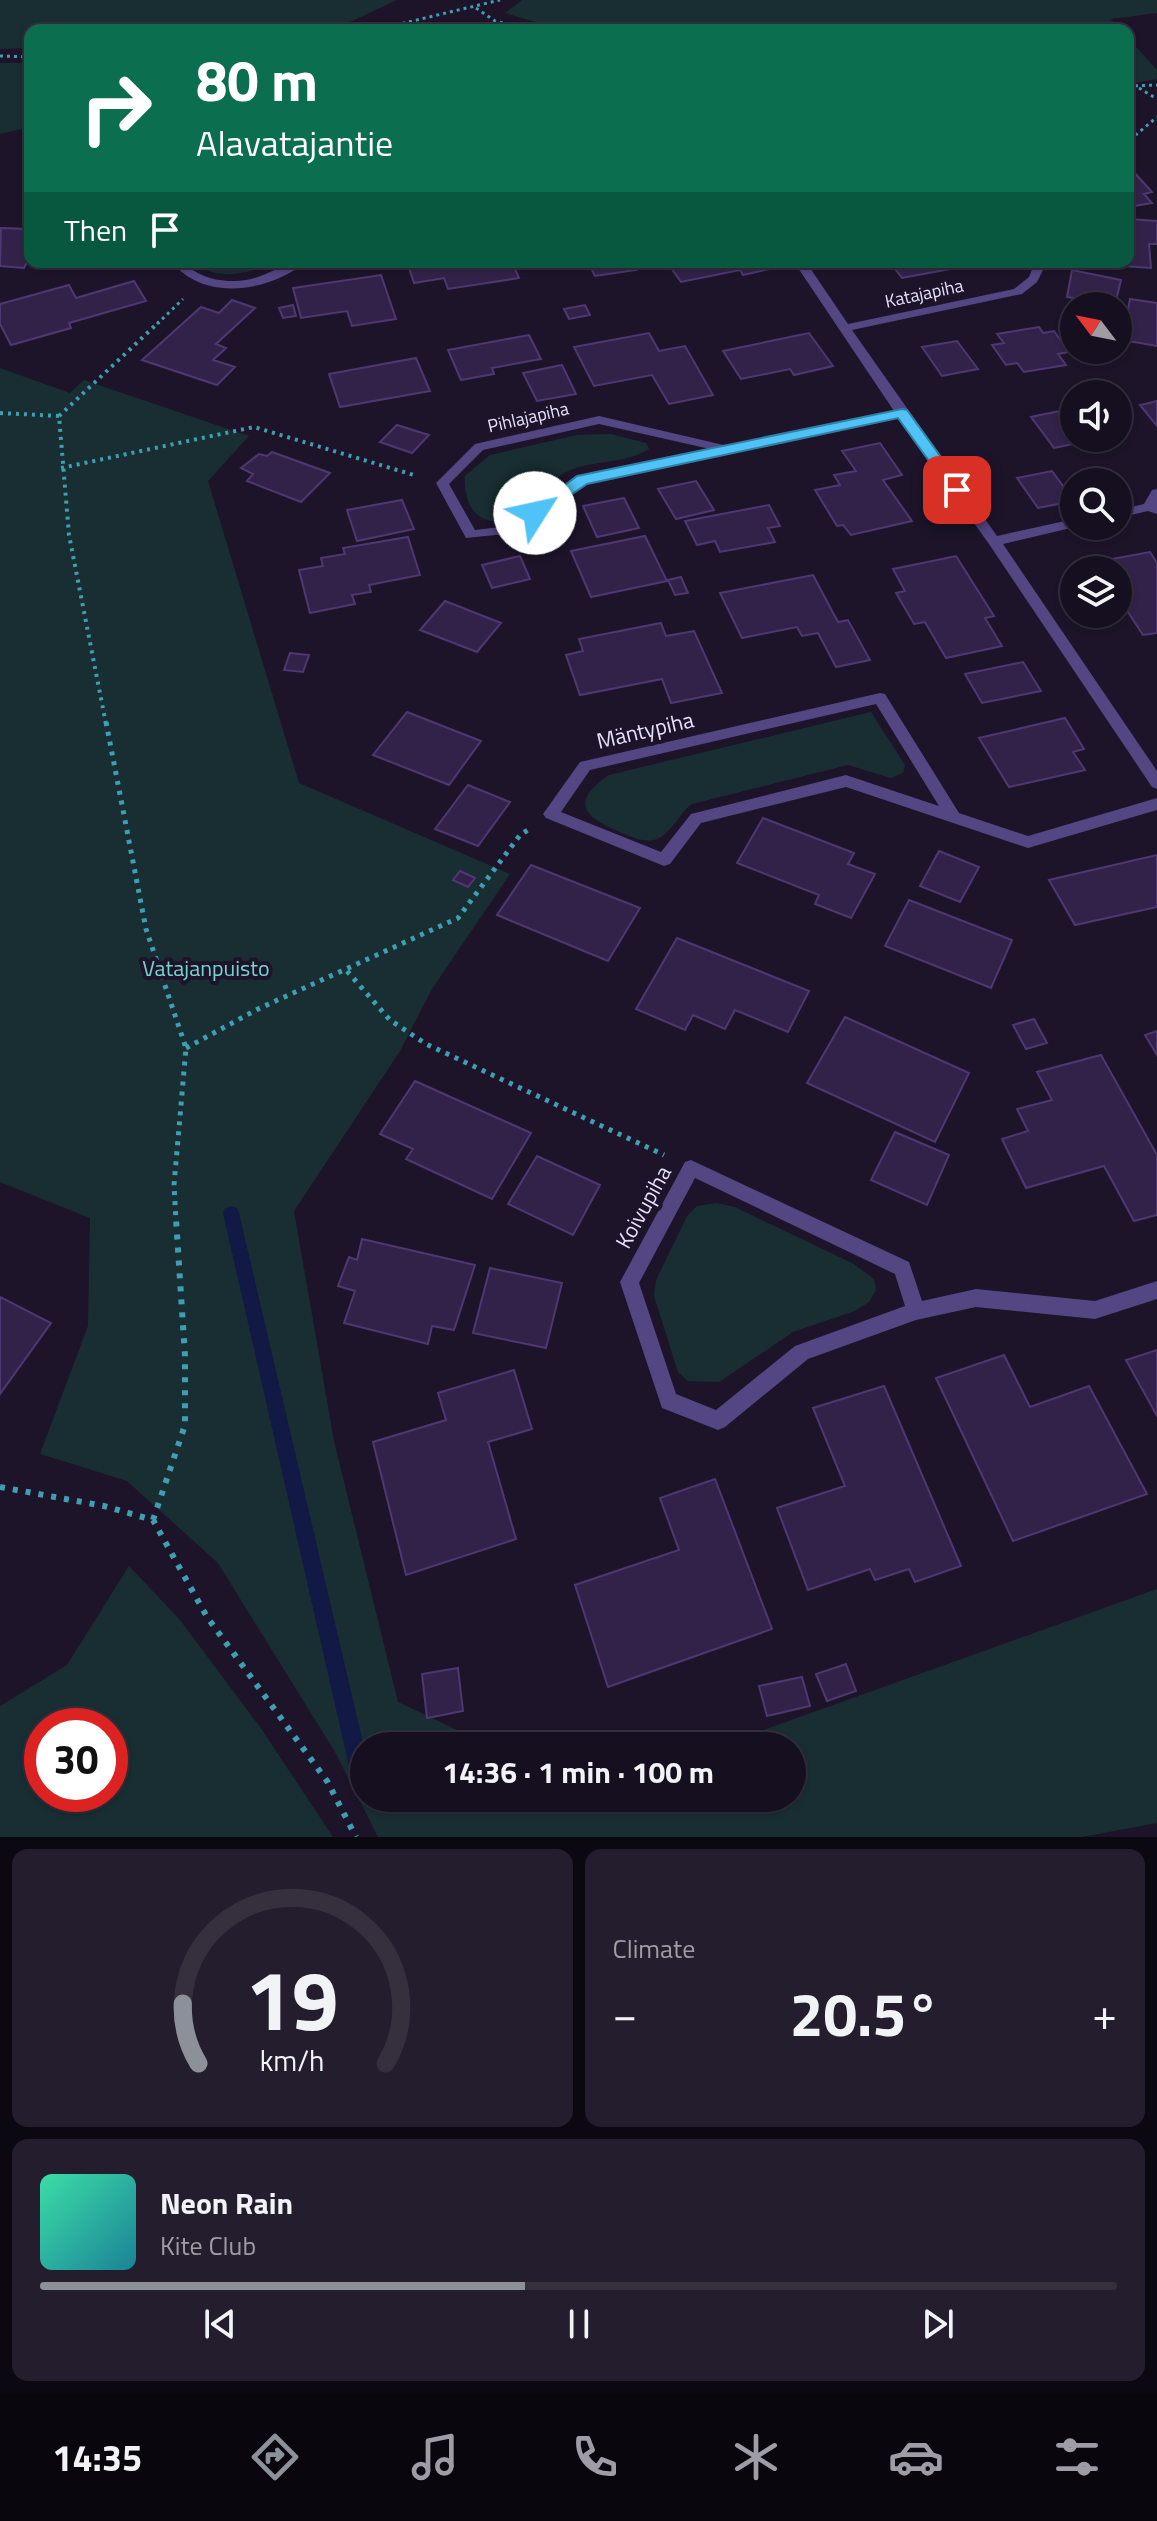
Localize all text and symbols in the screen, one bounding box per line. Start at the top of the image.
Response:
text: 80 m [196,38,318,123]
icon: right [64,56,168,160]
text: Alavatajantie [196,115,393,170]
text: Then [64,207,127,253]
icon: arrive [143,208,187,252]
street label: Katajapiha [882,272,966,314]
north arrow [1060,292,1132,364]
map controls [1060,292,1132,628]
button: sound [1060,380,1132,452]
street label: Pihlajapiha [485,395,571,439]
pin [923,456,991,524]
icon: arrive [935,468,979,512]
button: search [1060,468,1132,540]
position arrow [493,471,577,555]
button: layers [1060,556,1132,628]
street label: Mäntypiha [593,702,697,758]
park label: Vatajanpuisto [142,951,270,985]
street label: Koivupiha [606,1159,680,1255]
speed limit sign: 30 [24,1708,128,1812]
text: 14:36 · 1 min · 100 m [442,1749,714,1795]
text: Climate [613,1929,695,1968]
text: 19 [246,1936,339,2062]
text: 20.5° [790,1968,940,2059]
text: − [613,1980,637,2047]
text: + [1092,1980,1117,2047]
text: km/h [260,2039,325,2082]
text: Neon Rain [160,2180,293,2226]
text: Kite Club [160,2226,256,2265]
icon: previous [198,2302,242,2346]
icon: pause [557,2302,601,2346]
icon: next [916,2302,960,2346]
icon: directions [247,2429,303,2485]
icon: music [407,2429,463,2485]
icon: phone [567,2429,623,2485]
icon: climate [728,2429,784,2485]
icon: car [888,2429,944,2485]
icon: filters [1049,2429,1105,2485]
text: 14:35 [52,2430,142,2485]

